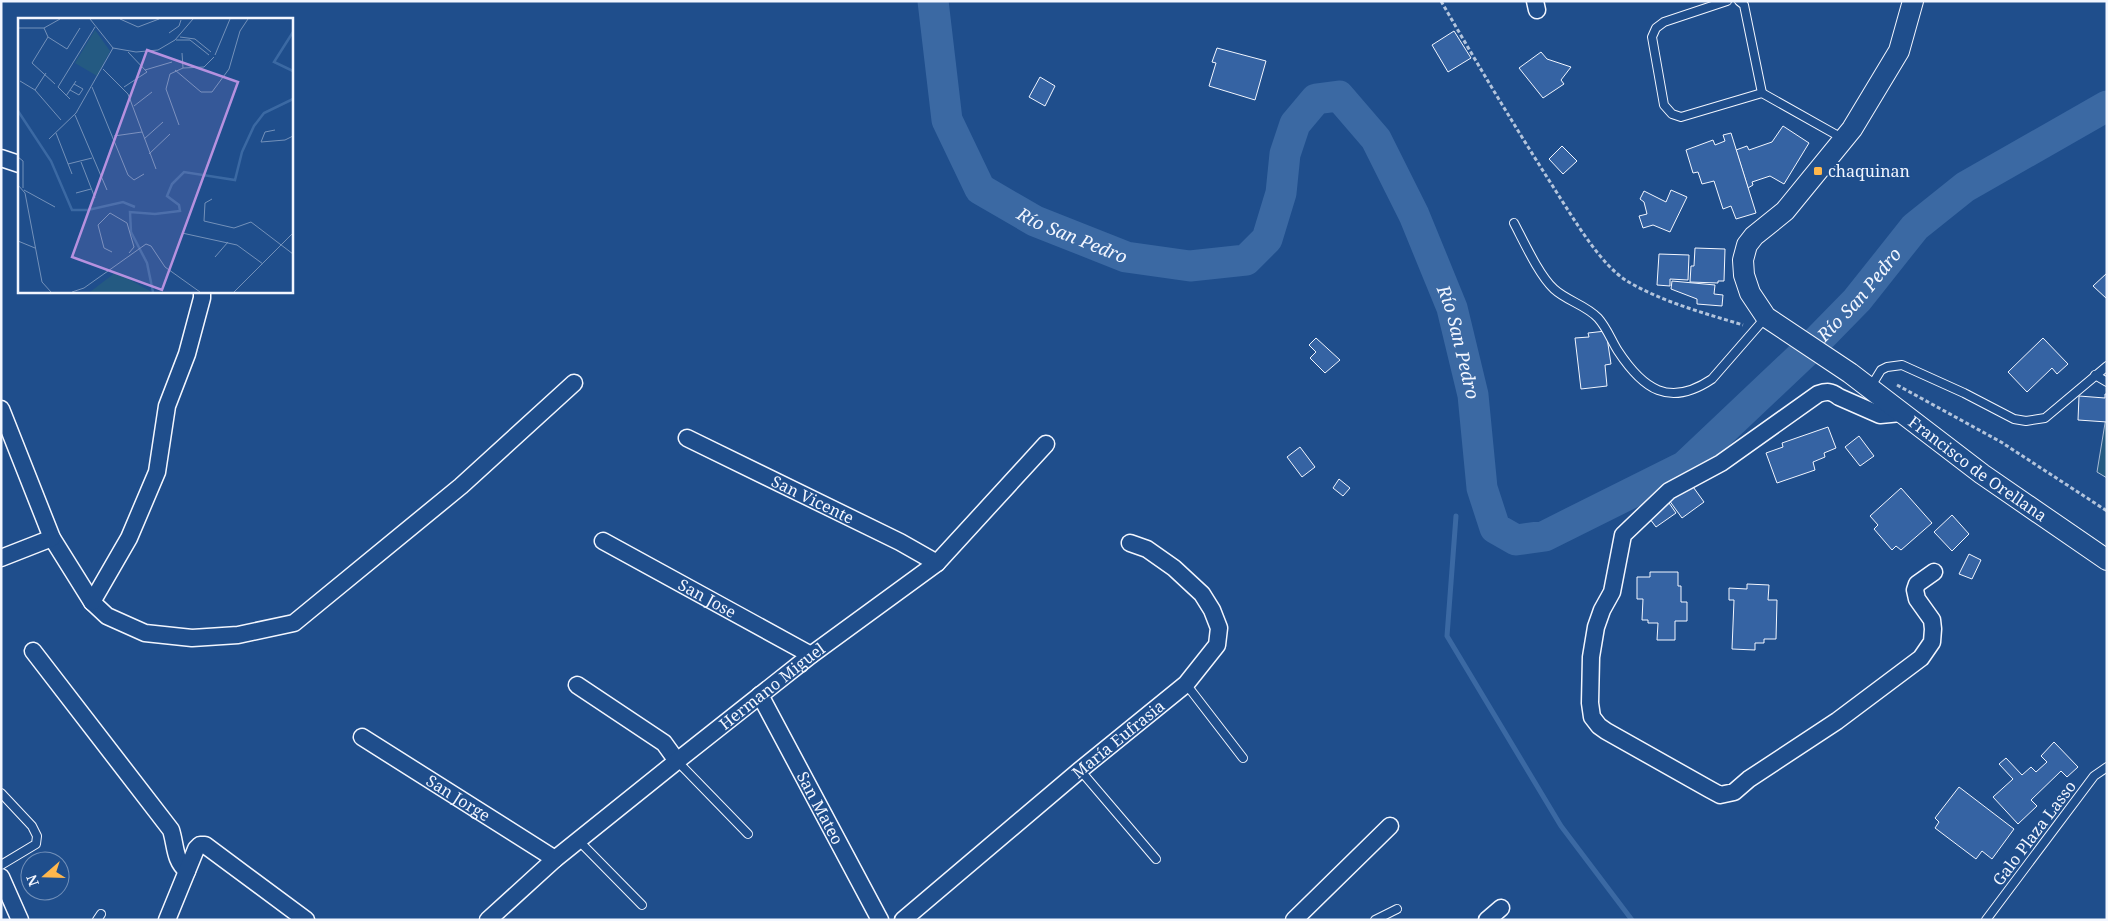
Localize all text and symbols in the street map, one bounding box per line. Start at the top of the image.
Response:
inset map [18,18,292,292]
place label: chaquinan [1828,160,1910,182]
marker: chaquinan [1812,165,1824,177]
water label: Río San Pedro [1012,201,1131,268]
water label: Río San Pedro [1811,242,1906,347]
water label: Río San Pedro [1431,280,1486,401]
street label: Francisco de Orellana [1904,411,2051,526]
street label: San Vicente [768,470,858,529]
street label: San Jose [674,573,740,623]
street label: Hermano Miguel [714,637,829,735]
street label: María Eufrasia [1067,695,1169,783]
street label: San Mateo [792,768,849,848]
street label: San Jorge [422,769,495,826]
street label: Galo Plaza Lasso [1987,776,2081,890]
north arrow [20,851,70,901]
text: N [21,872,43,889]

